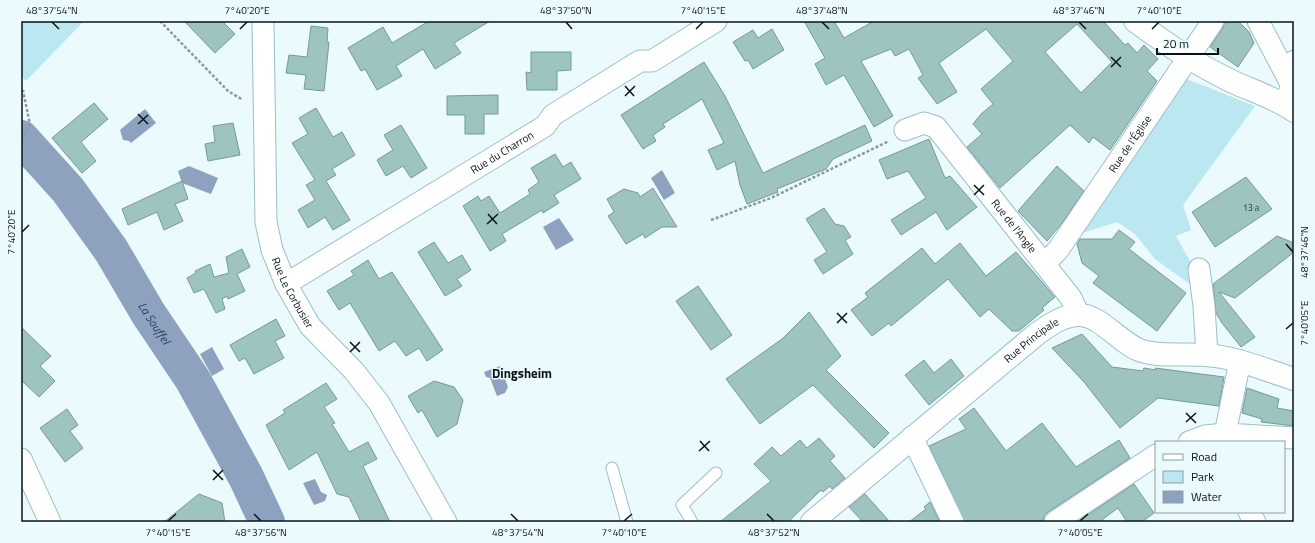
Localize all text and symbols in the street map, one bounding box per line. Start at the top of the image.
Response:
text: 48°37'54"N [26,3,78,18]
text: 7°40'20"E [225,3,270,18]
text: 48°37'50"N [540,3,592,18]
text: 7°40'15"E [681,3,726,18]
text: 48°37'48"N [796,3,848,18]
text: 48°37'46"N [1053,3,1105,18]
text: 7°40'10"E [1137,3,1182,18]
scale bar [1157,30,1218,56]
text: 20 m [1163,34,1189,53]
street label: Rue de l'Église [1105,111,1155,176]
street label: Rue du Charron [467,127,537,178]
street label: Rue de l'Angle [988,196,1041,257]
house number: 13 a [1243,201,1260,214]
text: 7°40'20"E [4,209,19,254]
text: 48°37'46"N [1297,226,1312,278]
street label: Rue Le Corbusier [268,255,318,331]
water label: La Souffel [134,298,177,349]
text: 7°40'05"E [1297,300,1312,345]
street label: Rue Principale [1000,313,1062,366]
district label: Dingsheim [492,363,552,383]
legend [1155,441,1285,513]
text: Road [1191,447,1217,466]
text: Park [1191,467,1214,486]
text: Water [1191,487,1222,506]
text: 7°40'15"E [146,525,191,540]
text: 48°37'56"N [235,525,287,540]
text: 48°37'54"N [492,525,544,540]
text: 7°40'10"E [602,525,647,540]
text: 48°37'52"N [748,525,800,540]
text: 7°40'05"E [1058,525,1103,540]

